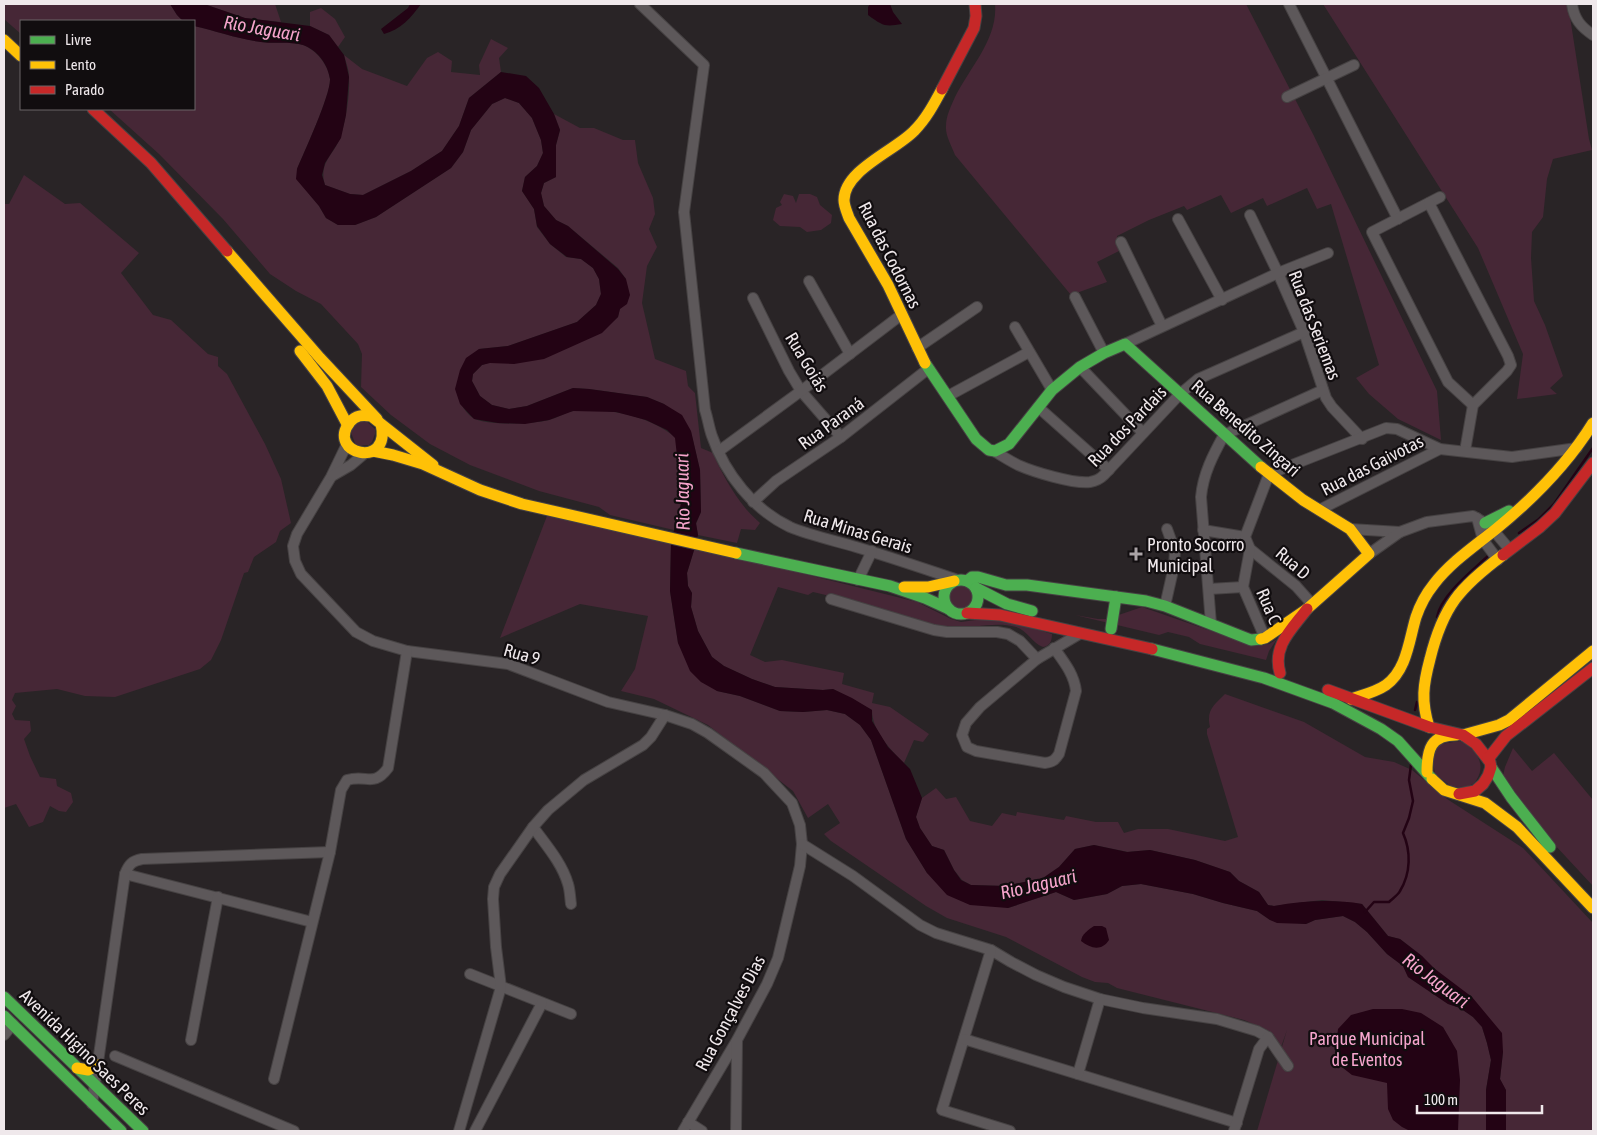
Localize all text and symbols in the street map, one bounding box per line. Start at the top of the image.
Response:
water label: Rio Jaguari [222,10,302,46]
legend [20,20,195,110]
text: Livre [65,31,92,48]
text: Lento [65,56,96,73]
text: Parado [65,81,104,98]
street label: Rua das Codornas [854,198,926,312]
street label: Rua das Seriemas [1285,267,1345,383]
street label: Rua Goiás [781,329,833,395]
street label: Rua Benedito Zingari [1187,375,1305,481]
street label: Rua dos Pardais [1083,381,1171,471]
street label: Rua Paraná [794,392,868,454]
street label: Rua das Gaivotas [1317,430,1427,500]
water label: Rio Jaguari [670,453,694,531]
street label: Rua Minas Gerais [801,505,915,557]
place label: Pronto Socorro Municipal [1147,534,1244,576]
street label: Rua D [1272,542,1314,584]
marker: Pronto Socorro Municipal [1129,547,1143,561]
street label: Rua C [1252,585,1286,627]
street label: Rua 9 [501,639,543,669]
water label: Rio Jaguari [998,865,1078,903]
water label: Rio Jaguari [1399,948,1473,1012]
street label: Rua Gonçalves Dias [691,952,769,1074]
street label: Avenida Higino Saes Peres [16,985,154,1119]
park label: Parque Municipal de Eventos [1309,1028,1425,1070]
scale bar [1417,1082,1542,1114]
text: 100 m [1424,1091,1458,1108]

